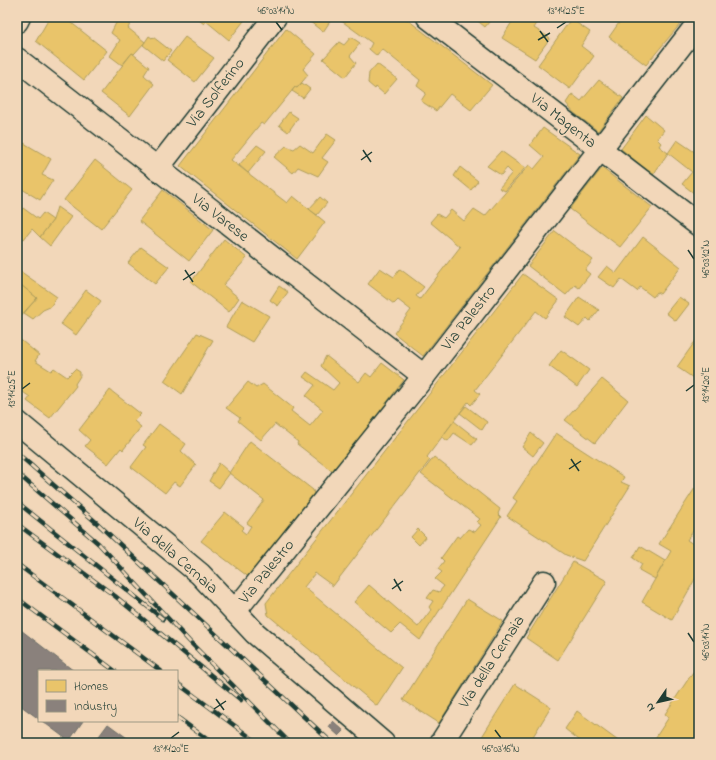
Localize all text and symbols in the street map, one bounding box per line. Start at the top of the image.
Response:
text: 46°03'14"N [257,4,295,19]
text: 13°14'25"E [547,4,585,19]
street label: Via Solferino [180,53,251,134]
street label: Via Magenta [524,87,601,155]
street label: Via Varese [185,187,255,249]
text: 46°03'12"N [699,240,714,278]
street label: Via Palestro [435,280,502,357]
text: 13°14'20"E [699,367,714,403]
text: 13°14'25"E [5,370,20,408]
street label: Via della Cernaia [126,511,223,600]
street label: Via Palestro [233,534,301,610]
street label: Via della Cernaia [452,611,531,714]
text: 46°03'14"N [699,623,714,661]
legend [38,670,178,722]
text: Homes [74,678,108,696]
north arrow [638,682,678,722]
text: Industry [74,698,117,717]
text: N [642,699,659,715]
text: 13°14'20"E [153,742,189,757]
text: 46°03'16"N [482,742,520,757]

